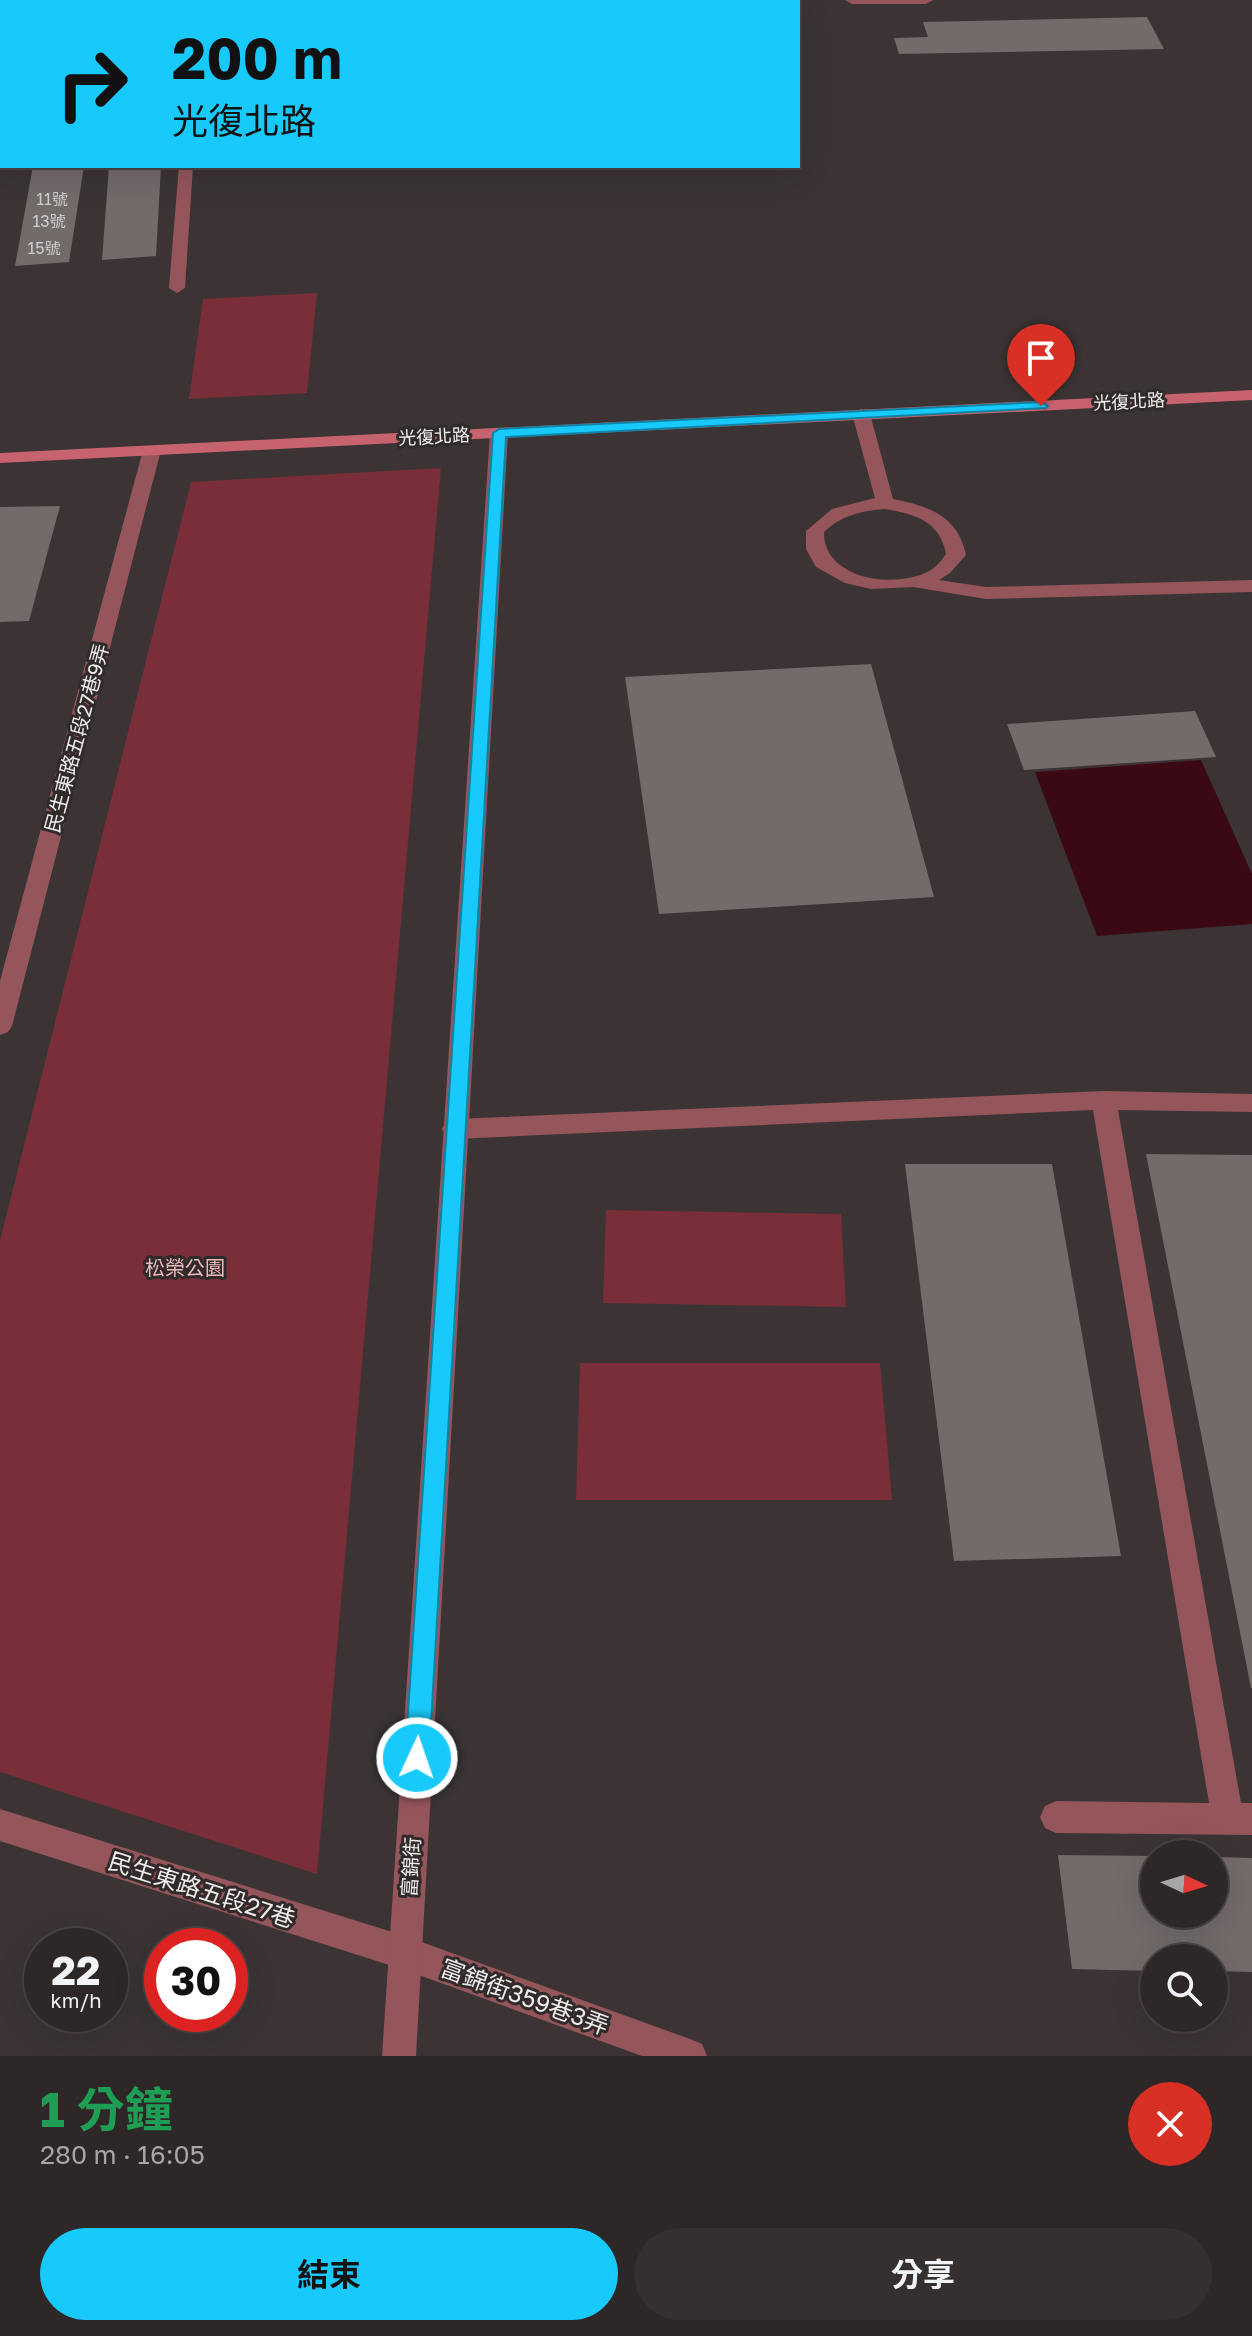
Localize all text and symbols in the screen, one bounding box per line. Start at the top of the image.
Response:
text: 200 m [172,24,342,91]
icon: right [40,32,144,136]
text: 光復北路 [172,99,316,142]
house number: 11號 [36,189,68,209]
house number: 13號 [32,211,66,231]
house number: 15號 [27,238,61,258]
pin [1007,324,1075,406]
icon: arrive [1019,336,1063,380]
street label: 光復北路 [1092,388,1166,414]
street label: 光復北路 [397,423,471,449]
street label: 民生東路五段27巷9弄 [39,641,113,835]
park label: 松榮公園 [145,1255,225,1279]
position arrow [375,1716,459,1800]
street label: 富錦街 [396,1836,424,1898]
north arrow [1140,1840,1228,1928]
map controls [1140,1840,1228,2032]
street label: 民生東路五段27巷 [105,1845,299,1933]
speed limit sign: 30 [144,1928,248,2032]
button: search [1140,1944,1228,2032]
text: 22 [52,1946,100,1994]
street label: 富錦街359巷3弄 [437,1952,613,2040]
text: km/h [51,1988,101,2012]
text: 1 分鐘 [40,2080,173,2138]
button: close [1128,2082,1212,2166]
text: 280 m · 16:05 [40,2139,205,2170]
button: 結束 [40,2228,618,2320]
button: 分享 [634,2228,1212,2320]

